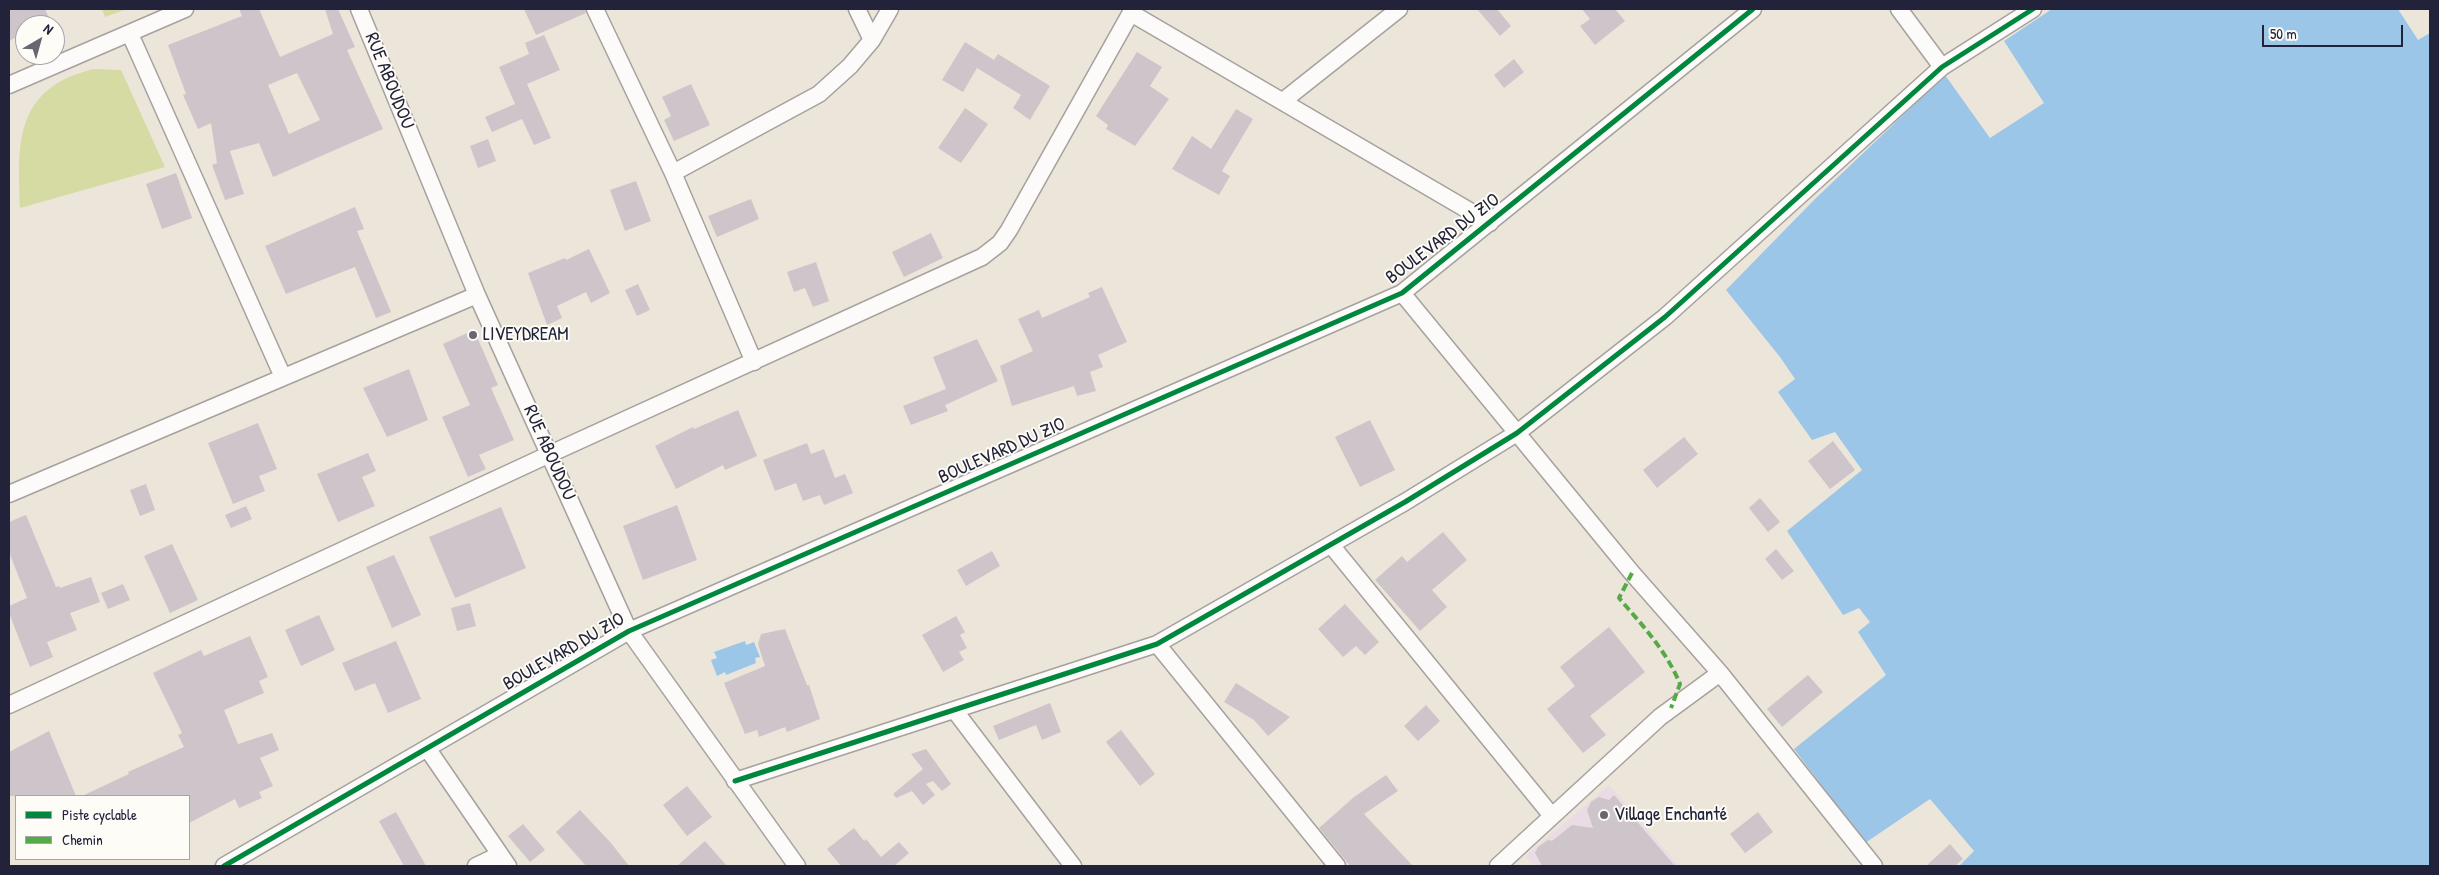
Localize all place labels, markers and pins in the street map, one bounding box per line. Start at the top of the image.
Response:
place label: LIVEYDREAM [483,324,569,346]
marker: LIVEYDREAM [467,329,479,341]
place label: Village Enchanté [1614,804,1727,826]
marker: Village Enchanté [1598,809,1610,821]

